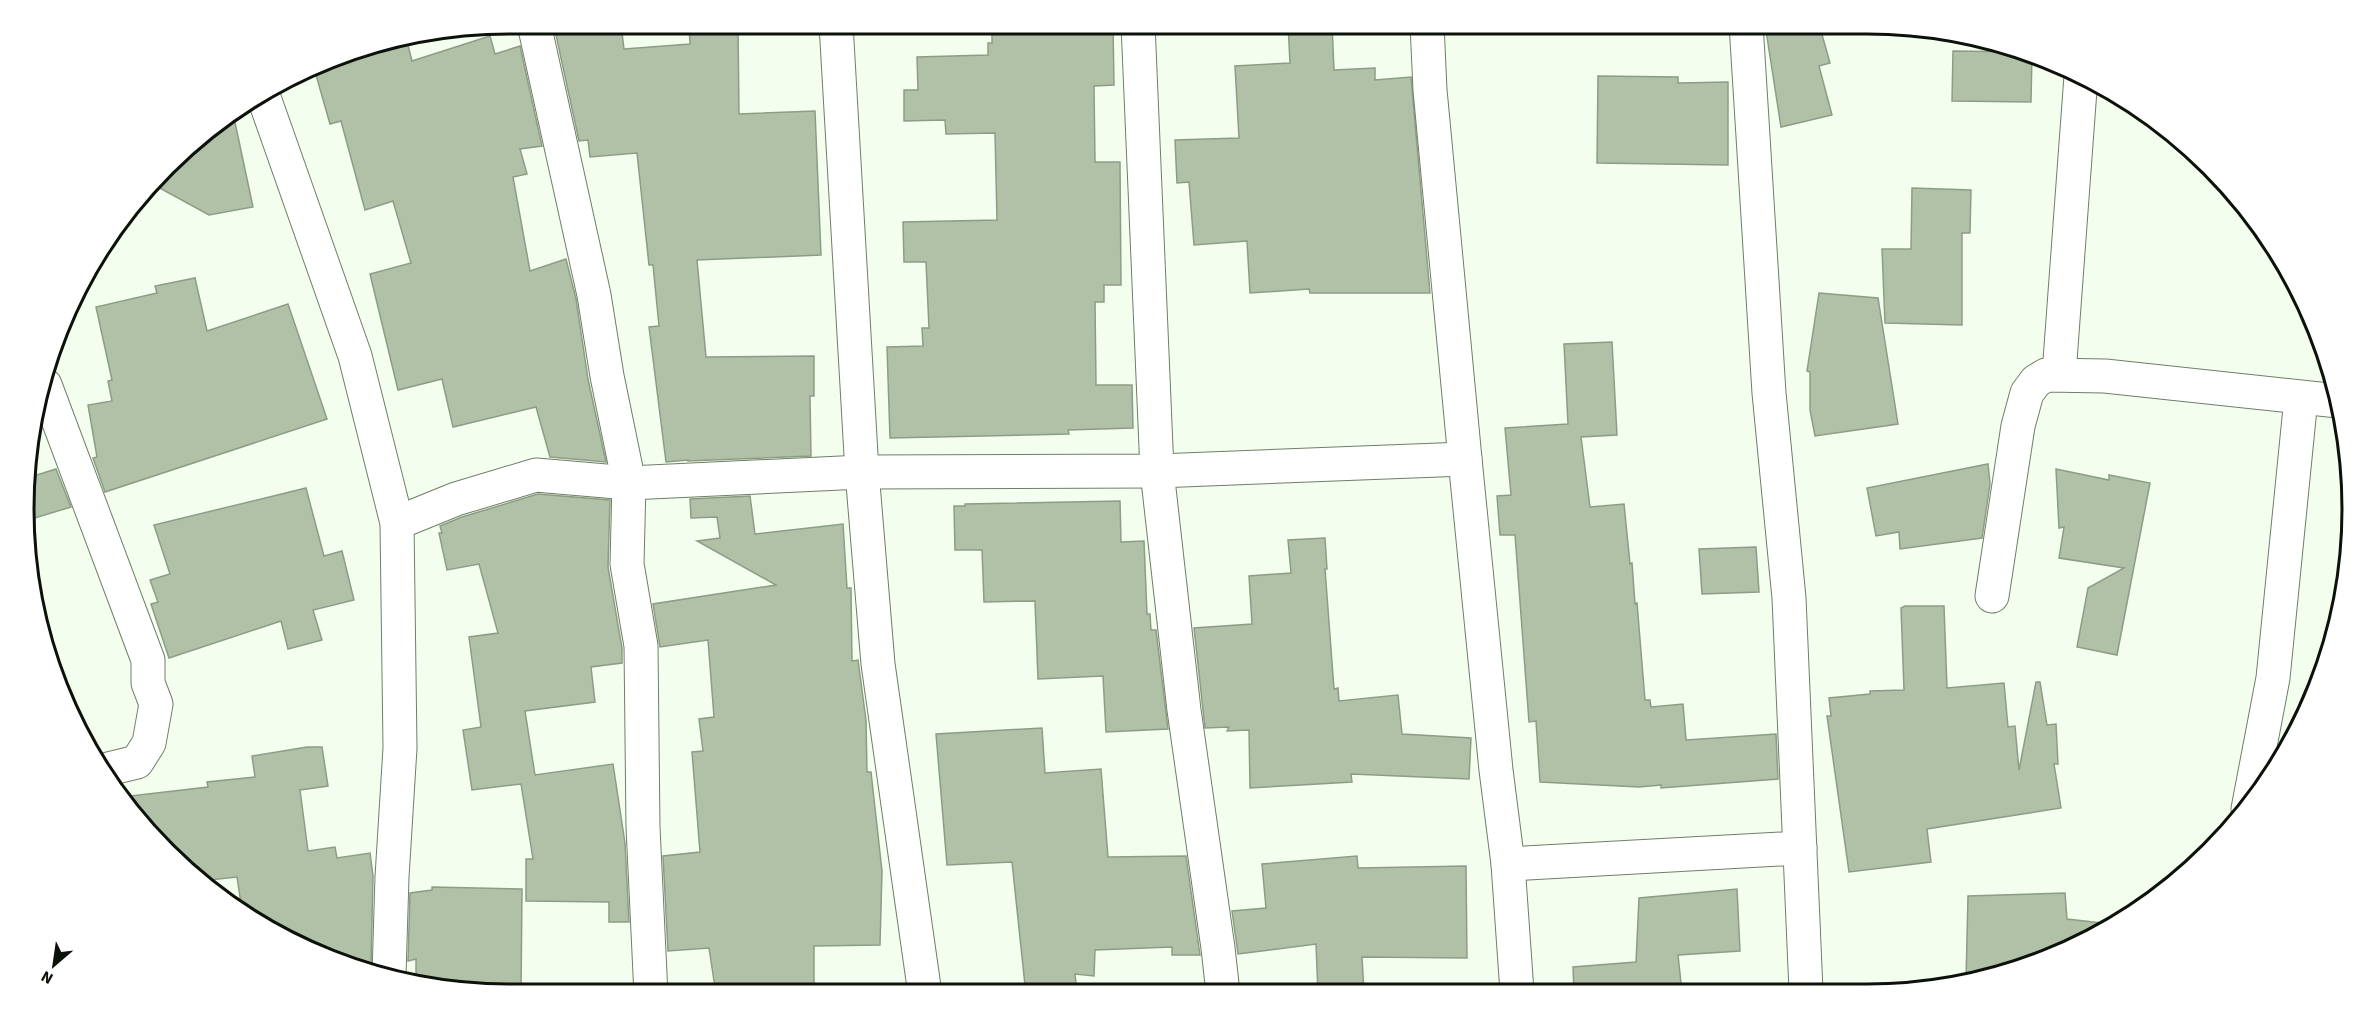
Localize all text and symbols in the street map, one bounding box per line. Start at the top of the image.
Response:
north arrow [24,935,84,995]
text: N [37,965,57,989]

